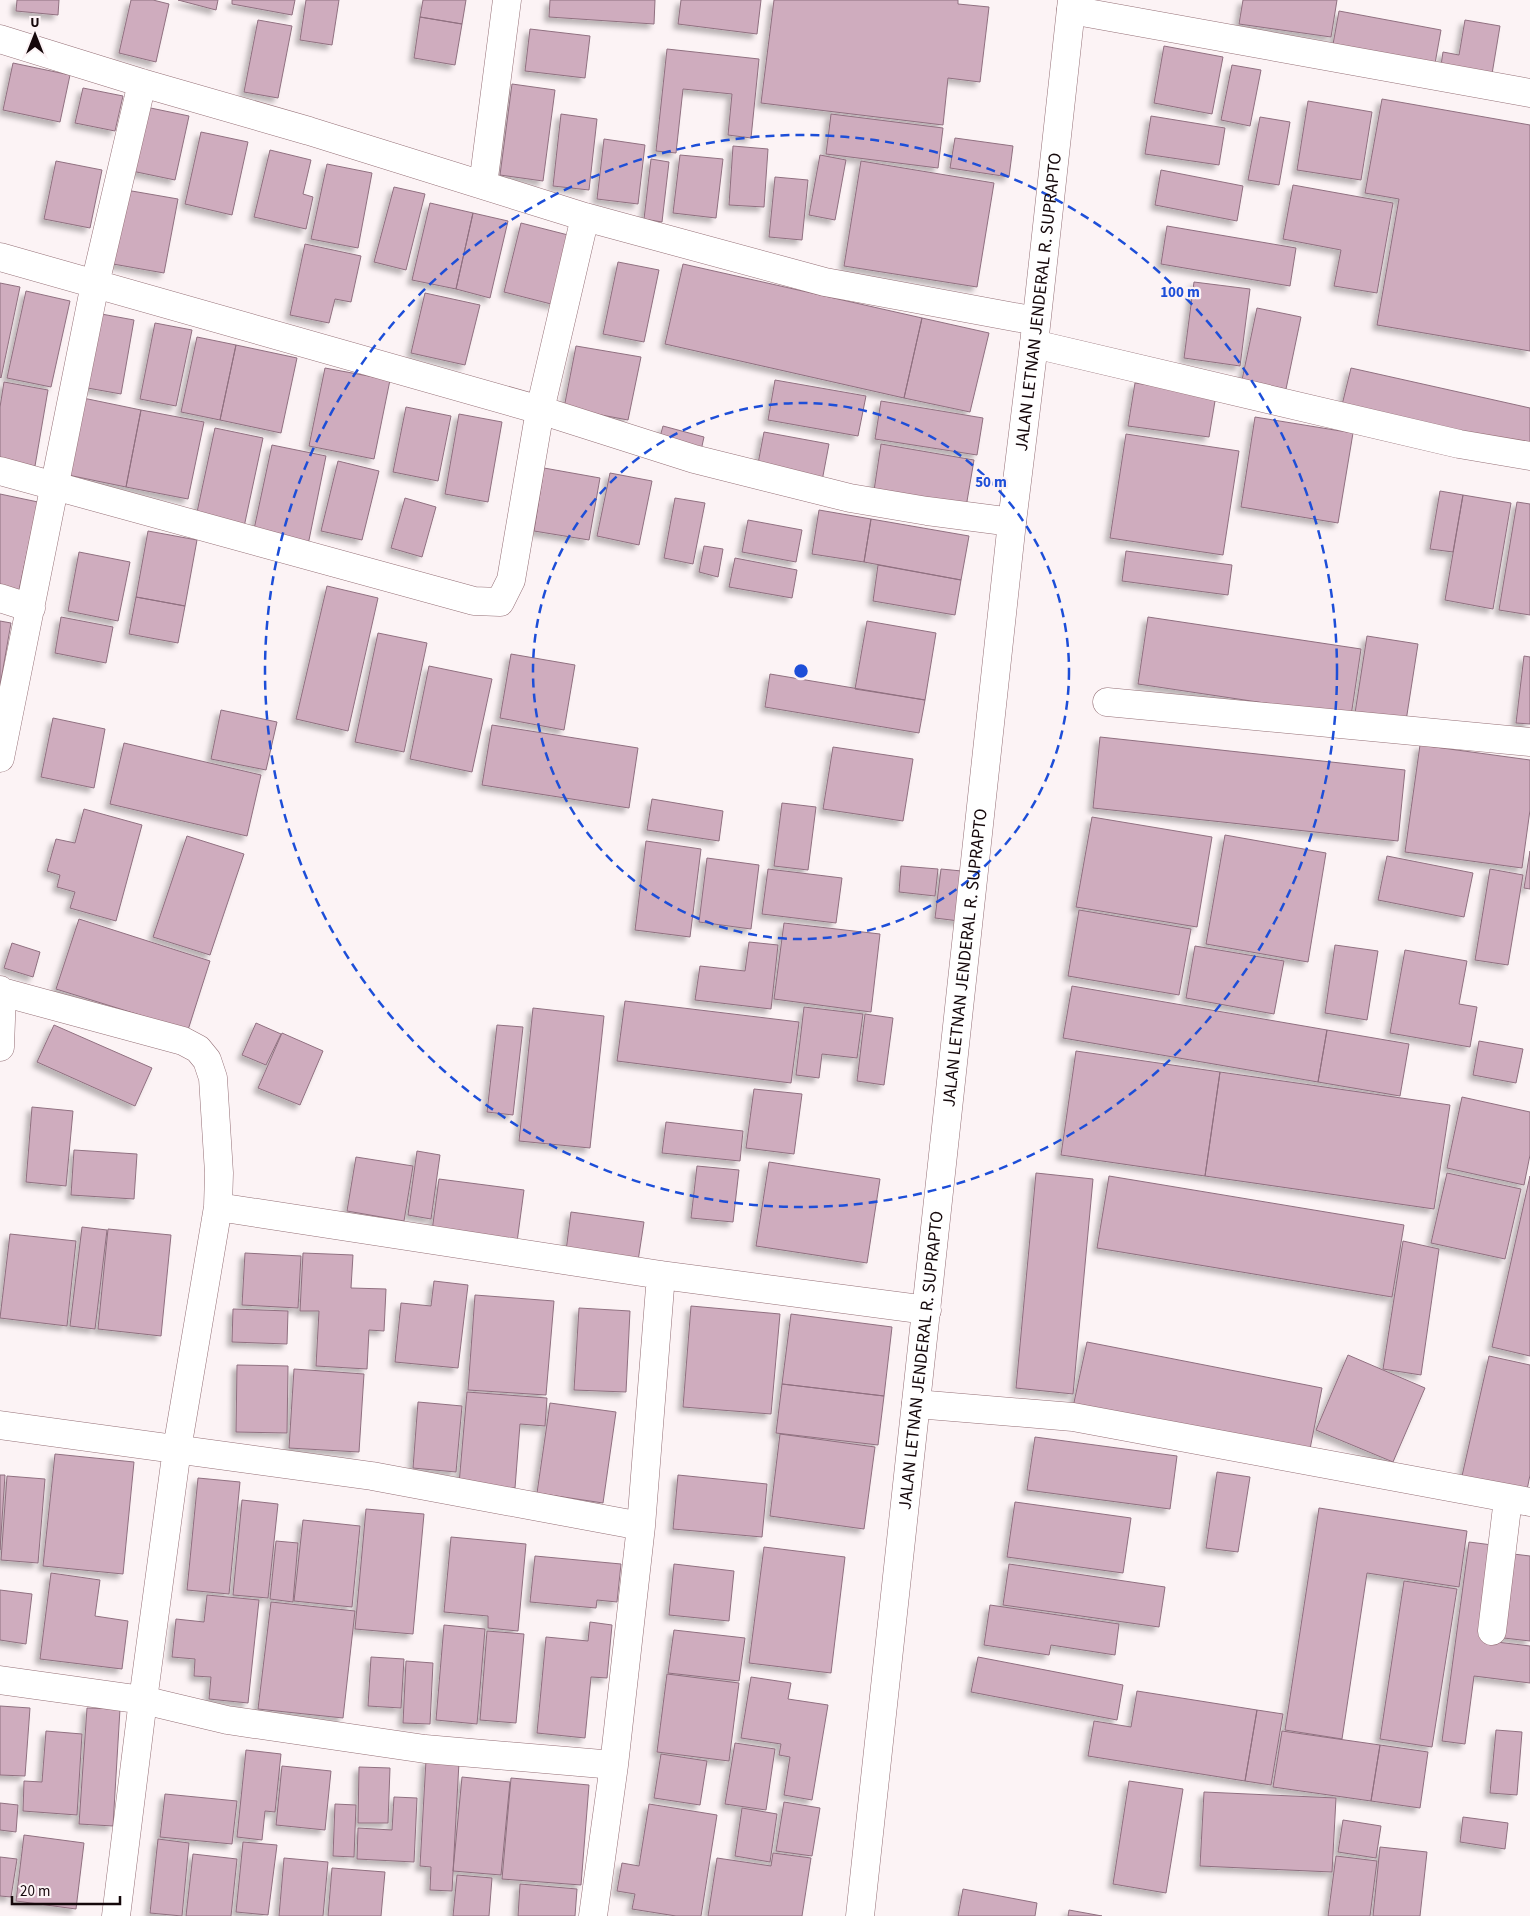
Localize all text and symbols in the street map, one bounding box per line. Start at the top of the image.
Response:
north arrow [10,10,60,60]
text: U [30,13,40,33]
street label: JALAN LETNAN JENDERAL R. SUPRAPTO [1009,151,1068,453]
text: 100 m [1160,282,1200,303]
text: 50 m [975,472,1007,493]
centre of rings [792,662,810,680]
street label: JALAN LETNAN JENDERAL R. SUPRAPTO [936,807,994,1108]
street label: JALAN LETNAN JENDERAL R. SUPRAPTO [892,1210,950,1511]
scale bar [12,1874,120,1906]
text: 20 m [20,1881,50,1902]

